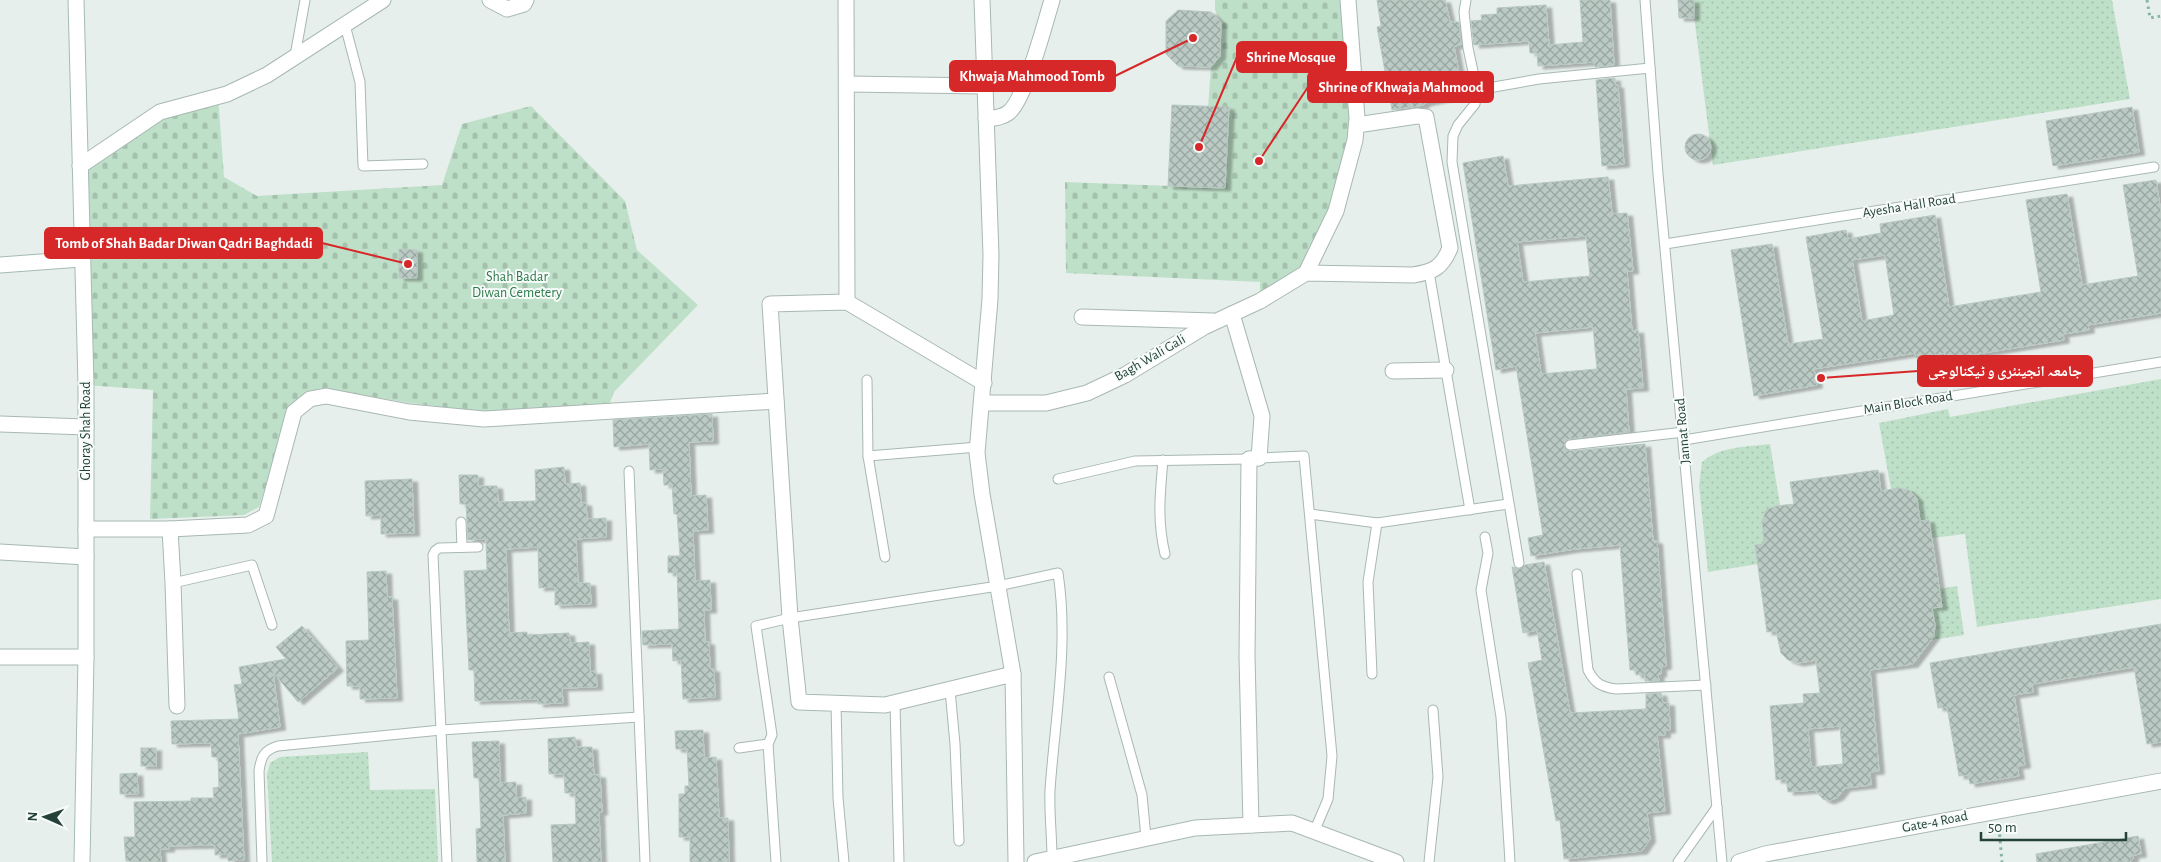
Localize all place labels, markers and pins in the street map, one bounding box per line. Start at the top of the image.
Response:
callout: Shrine Mosque [1237,42,1346,72]
callout: Khwaja Mahmood Tomb [950,61,1115,91]
callout: Shrine of Khwaja Mahmood [1308,72,1493,102]
callout: Tomb of Shah Badar Diwan Qadri Baghdadi [45,228,322,258]
callout: جامعہ انجینئری و ٹیکنالوجی [1918,356,2092,386]

